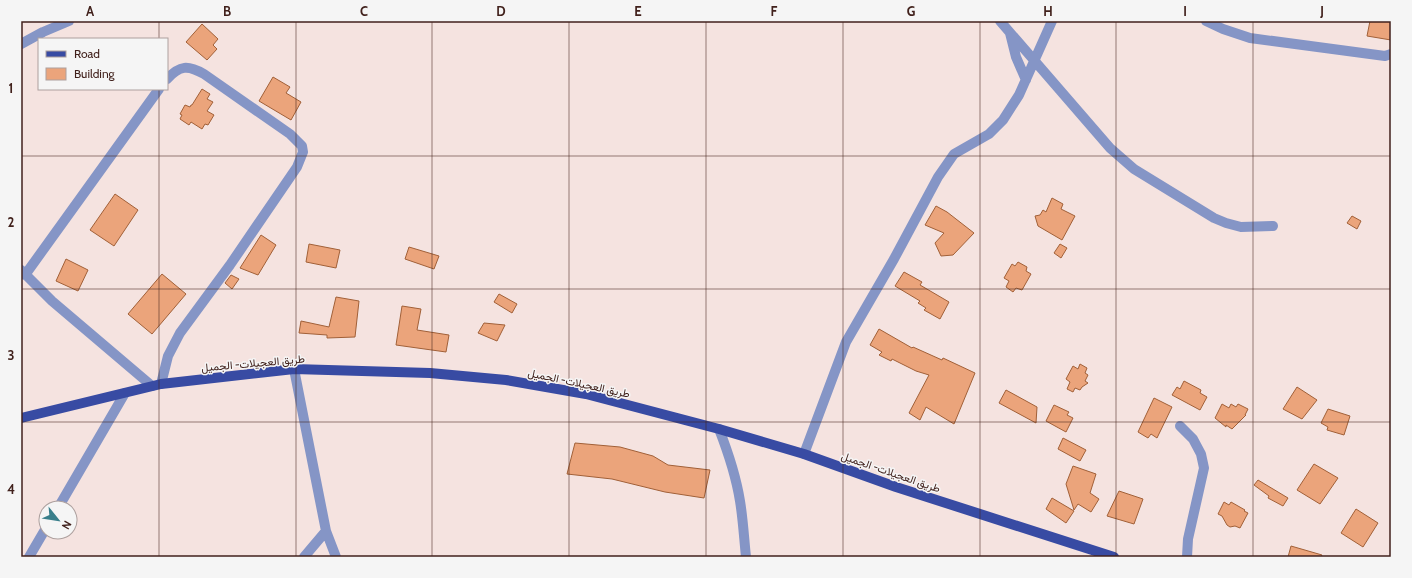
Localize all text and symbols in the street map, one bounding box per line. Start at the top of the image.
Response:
text: A [86,3,95,19]
text: B [223,3,231,19]
text: C [360,3,368,19]
text: D [496,3,506,19]
text: E [634,3,642,19]
text: F [771,3,778,19]
text: G [907,3,916,19]
text: H [1043,3,1053,19]
text: I [1183,3,1187,19]
text: J [1319,3,1324,19]
legend [38,38,168,90]
text: Road [74,46,100,61]
text: Building [74,66,116,81]
text: 1 [9,80,13,96]
text: 2 [8,214,15,230]
text: 3 [7,347,15,363]
street label: طريق العجيلات- الجميل [201,351,305,375]
street label: طريق العجيلات- الجميل [527,365,631,401]
street label: طريق العجيلات- الجميل [840,448,942,496]
text: 4 [7,481,15,497]
north arrow [38,500,78,540]
text: N [59,518,75,532]

